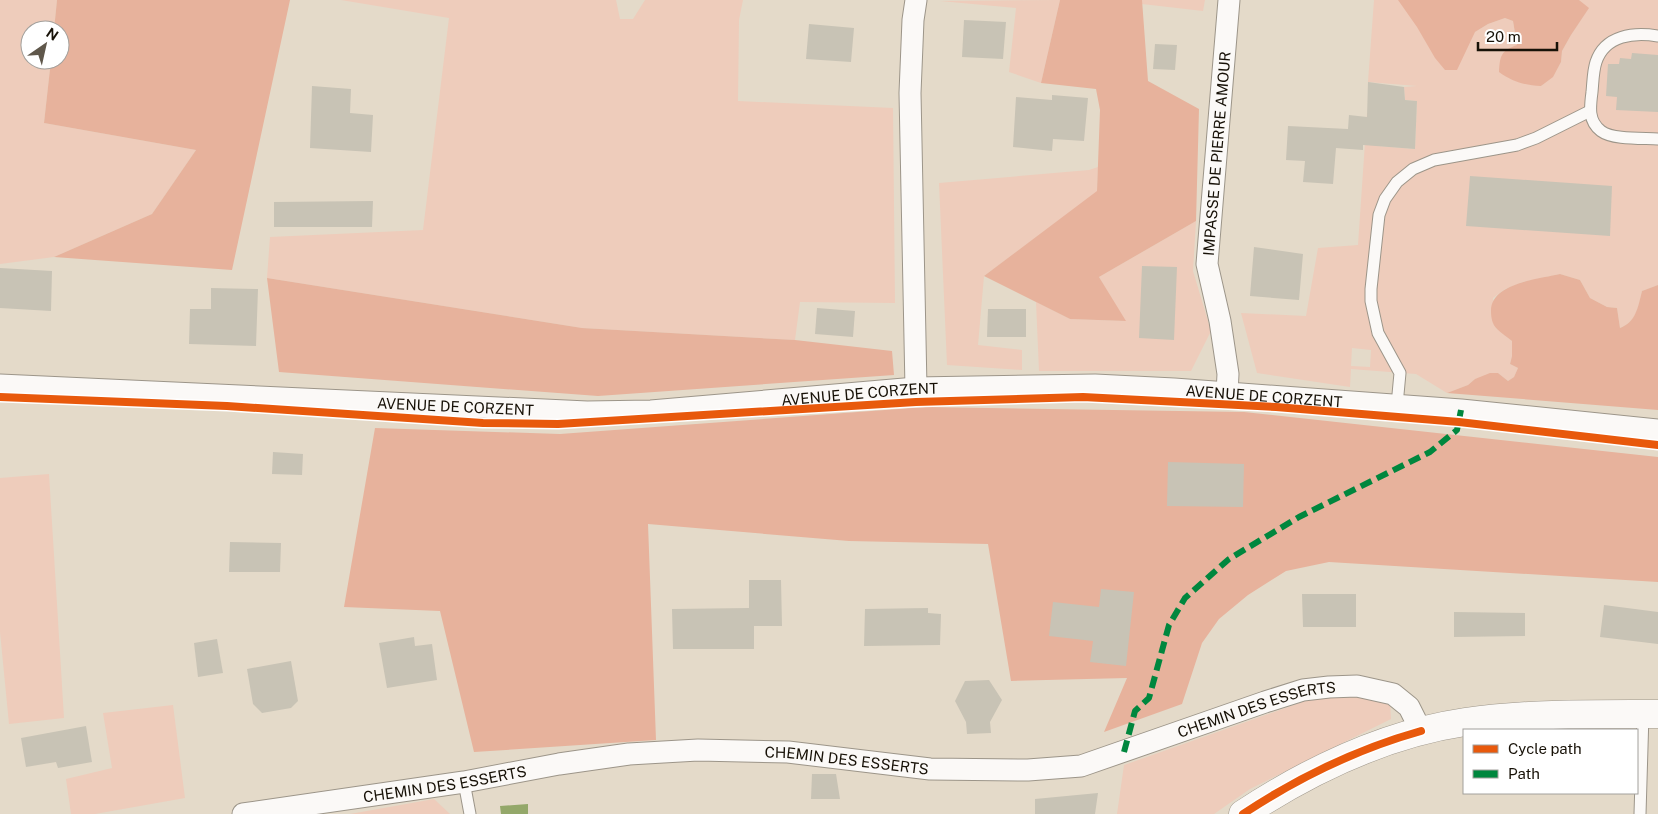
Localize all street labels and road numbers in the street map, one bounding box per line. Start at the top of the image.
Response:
street label: IMPASSE DE PIERRE AMOUR [1199,51,1233,256]
street label: AVENUE DE CORZENT [781,379,938,408]
street label: AVENUE DE CORZENT [1185,381,1343,410]
street label: AVENUE DE CORZENT [377,394,535,418]
street label: CHEMIN DES ESSERTS [1175,678,1336,740]
street label: CHEMIN DES ESSERTS [764,743,930,777]
street label: CHEMIN DES ESSERTS [362,762,528,805]

